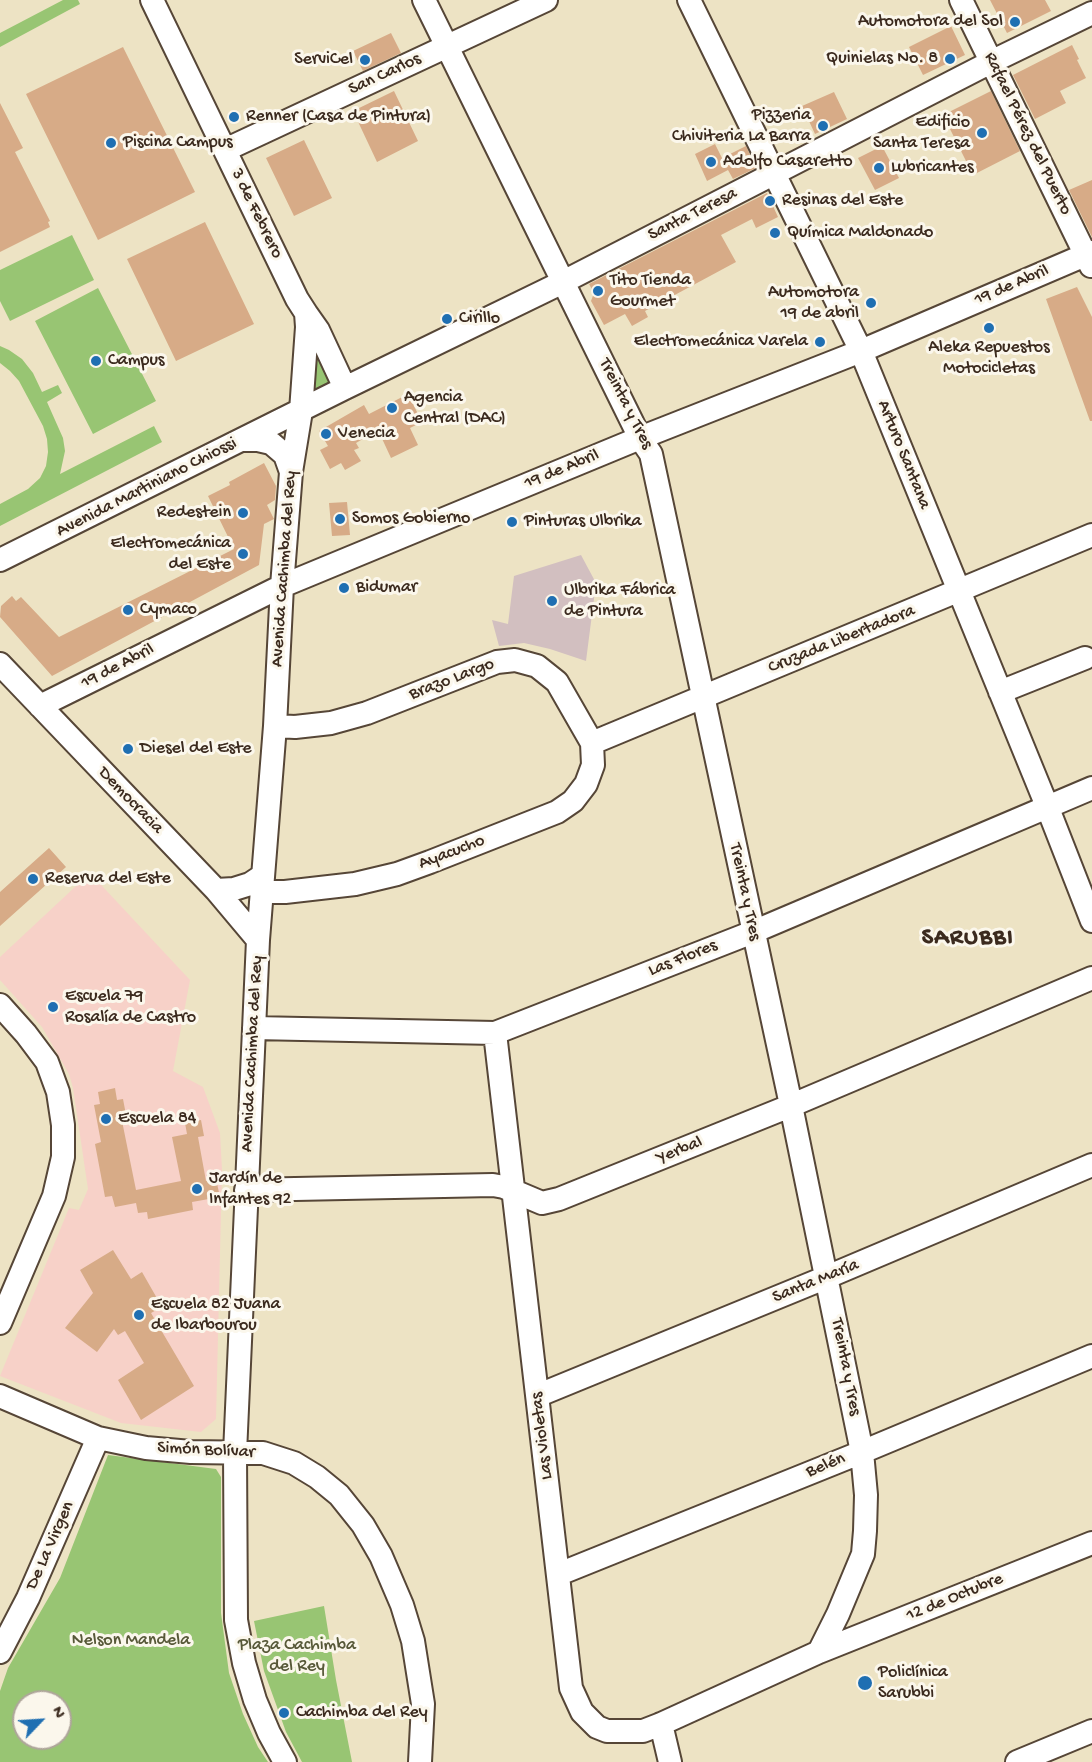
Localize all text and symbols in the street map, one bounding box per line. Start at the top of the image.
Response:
place label: Automotora del Sol [858,11,1003,33]
marker: Automotora del Sol [1008,15,1022,29]
place label: Quinielas No. 8 [826,48,938,70]
place label: ServiCel [294,49,353,71]
street label: San Carlos [345,49,425,101]
street label: Rafael Pérez del Puerto [978,49,1076,219]
marker: Quinielas No. 8 [943,52,957,66]
marker: ServiCel [358,53,372,67]
place label: Pizzeria Chiviteria La Barra [672,105,811,148]
place label: Renner (Casa de Pintura) [246,106,431,128]
marker: Renner (Casa de Pintura) [227,110,241,124]
place label: Edificio Santa Teresa [873,112,970,154]
marker: Pizzeria Chiviteria La Barra [816,119,830,133]
marker: Edificio Santa Teresa [975,126,989,140]
place label: Piscina Campus [123,132,233,154]
marker: Piscina Campus [104,136,118,150]
place label: Adolfo Casaretto [723,151,853,173]
marker: Adolfo Casaretto [704,155,718,169]
place label: Lubricantes [891,157,974,179]
marker: Lubricantes [872,161,886,175]
street label: 3 de Febrero [225,166,287,262]
street label: Santa Teresa [645,183,741,247]
place label: Resinas del Este [782,190,903,212]
marker: Resinas del Este [763,194,777,208]
place label: Química Maldonado [787,222,933,244]
marker: Química Maldonado [768,226,782,240]
street label: 19 de Abril [971,261,1053,311]
place label: Tito Tienda Gourmet [610,270,691,312]
place label: Automotora 19 de abril [768,282,859,324]
marker: Tito Tienda Gourmet [591,284,605,298]
marker: Automotora 19 de abril [864,296,878,310]
place label: Cirillo [459,308,500,330]
marker: Cirillo [440,312,454,326]
marker: Aleka Repuestos Motocicletas [982,321,996,335]
place label: Electromecánica Varela [634,331,808,353]
marker: Electromecánica Varela [813,335,827,349]
place label: Aleka Repuestos Motocicletas [928,337,1050,380]
place label: Campus [108,350,164,372]
marker: Campus [89,354,103,368]
street label: Treinta y Tres [593,355,657,453]
place label: Agencia Central (DAC) [404,387,506,430]
street label: Arturo Santana [871,397,935,513]
marker: Agencia Central (DAC) [385,401,399,415]
place label: Venecia [338,423,395,445]
marker: Venecia [319,427,333,441]
street label: Avenida Martiniano Chiossi [53,433,241,543]
street label: 19 de Abril [521,445,603,495]
street label: Avenida Cachimba del Rey [267,470,303,668]
place label: Redestein [157,502,231,524]
marker: Redestein [236,506,250,520]
place label: Somos Gobierno [352,508,470,530]
place label: Pinturas Ulbrika [524,511,642,533]
marker: Somos Gobierno [333,512,347,526]
marker: Pinturas Ulbrika [505,515,519,529]
place label: Electromecánica del Este [111,533,231,576]
marker: Electromecánica del Este [236,547,250,561]
place label: Bidumar [356,577,417,599]
place label: Ulbrika Fábrica de Pintura [564,580,676,622]
marker: Bidumar [337,581,351,595]
marker: Ulbrika Fábrica de Pintura [545,594,559,608]
place label: Cymaco [140,599,197,621]
street label: Cruzada Libertadora [765,601,919,679]
marker: Cymaco [121,603,135,617]
street label: 19 de Abril [78,639,158,695]
street label: Brazo Largo [406,654,498,706]
place label: Diesel del Este [140,738,252,760]
marker: Diesel del Este [121,742,135,756]
street label: Democracia [92,763,168,839]
street label: Ayacucho [416,831,488,875]
street label: Treinta y Tres [723,841,765,943]
place label: Reserva del Este [45,868,171,890]
marker: Reserva del Este [26,872,40,886]
district label: SARUBBI [922,925,1014,953]
street label: Las Flores [645,935,721,983]
street label: Avenida Cachimba del Rey [237,955,269,1153]
place label: Escuela 79 Rosalía de Castro [65,986,196,1028]
marker: Escuela 79 Rosalía de Castro [46,1000,60,1014]
place label: Escuela 84 [118,1108,196,1130]
marker: Escuela 84 [99,1112,113,1126]
street label: Yerbal [654,1132,706,1170]
place label: Jardín de Infantes 92 [209,1168,291,1210]
marker: Jardín de Infantes 92 [190,1182,204,1196]
street label: Santa María [770,1255,862,1309]
place label: Escuela 82 Juana de Ibarbourou [151,1294,280,1336]
marker: Escuela 82 Juana de Ibarbourou [132,1308,146,1322]
street label: Treinta y Tres [825,1316,865,1418]
street label: Las Violetas [527,1391,559,1481]
street label: Simón Bolívar [157,1438,255,1464]
street label: Belén [803,1448,849,1484]
street label: De La Virgen [22,1498,80,1594]
street label: 12 de Octubre [903,1569,1007,1627]
park label: Nelson Mandela [72,1630,190,1652]
park label: Plaza Cachimba del Rey [238,1635,356,1678]
place label: Policlínica Sarubbi [878,1662,948,1704]
marker: Policlínica Sarubbi [856,1674,874,1692]
north arrow [12,1690,72,1750]
place label: Cachimba del Rey [296,1702,428,1724]
text: N [46,1704,68,1722]
marker: Cachimba del Rey [277,1706,291,1720]

